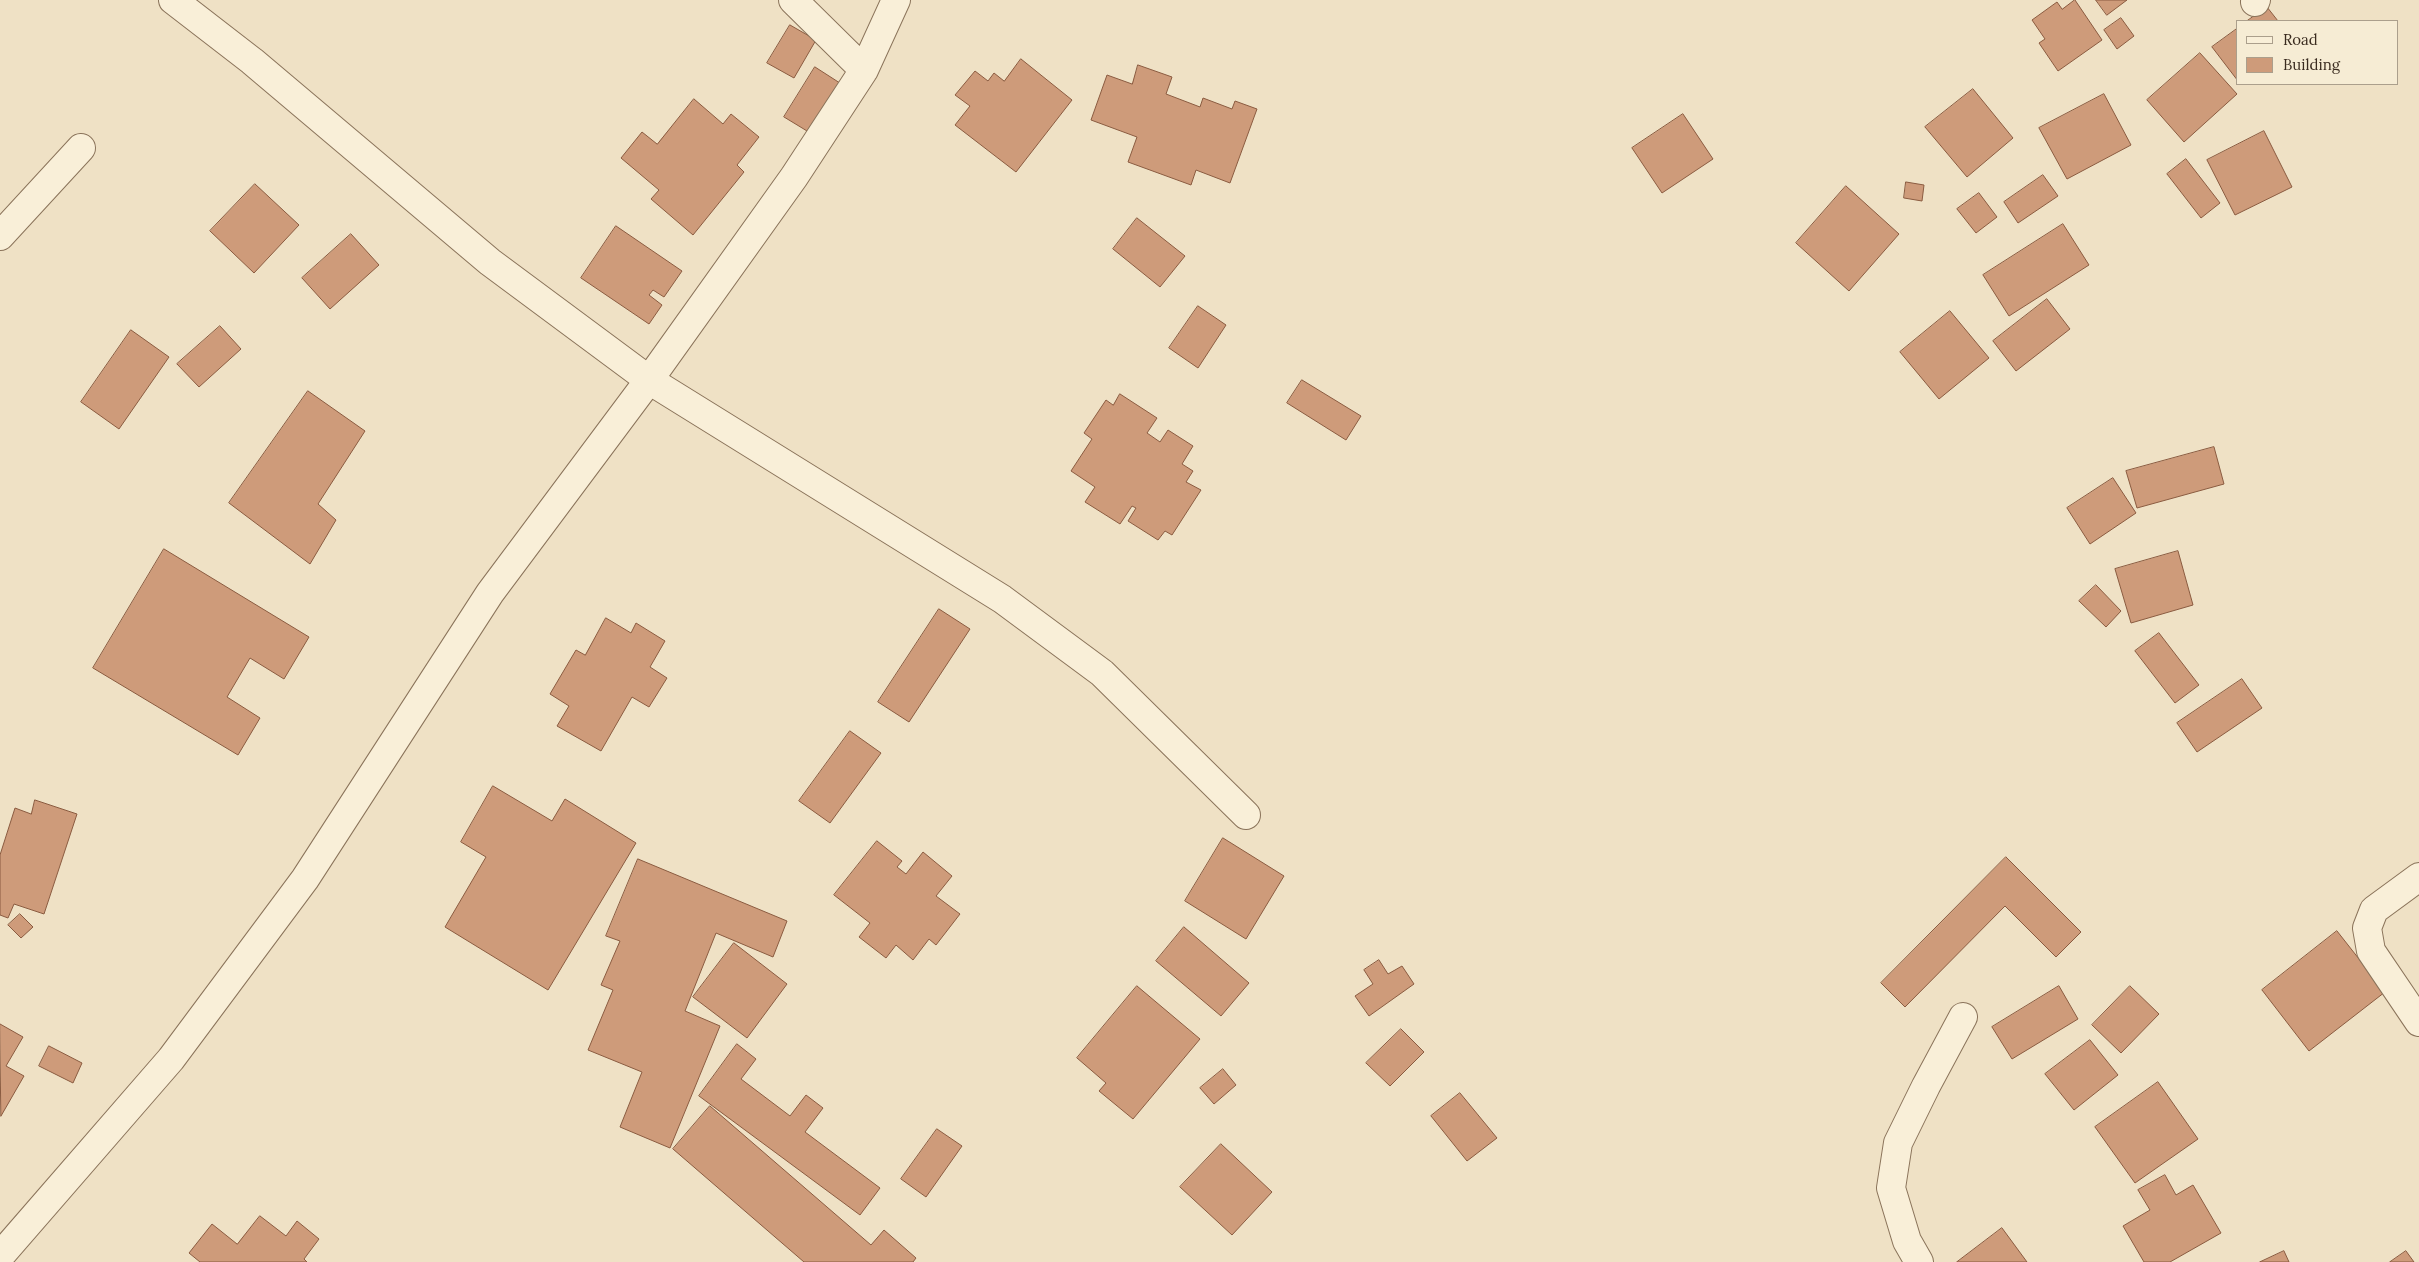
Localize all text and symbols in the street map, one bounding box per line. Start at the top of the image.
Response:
legend [2236,20,2399,85]
text: Road [2283,30,2318,49]
text: Building [2283,55,2340,74]

